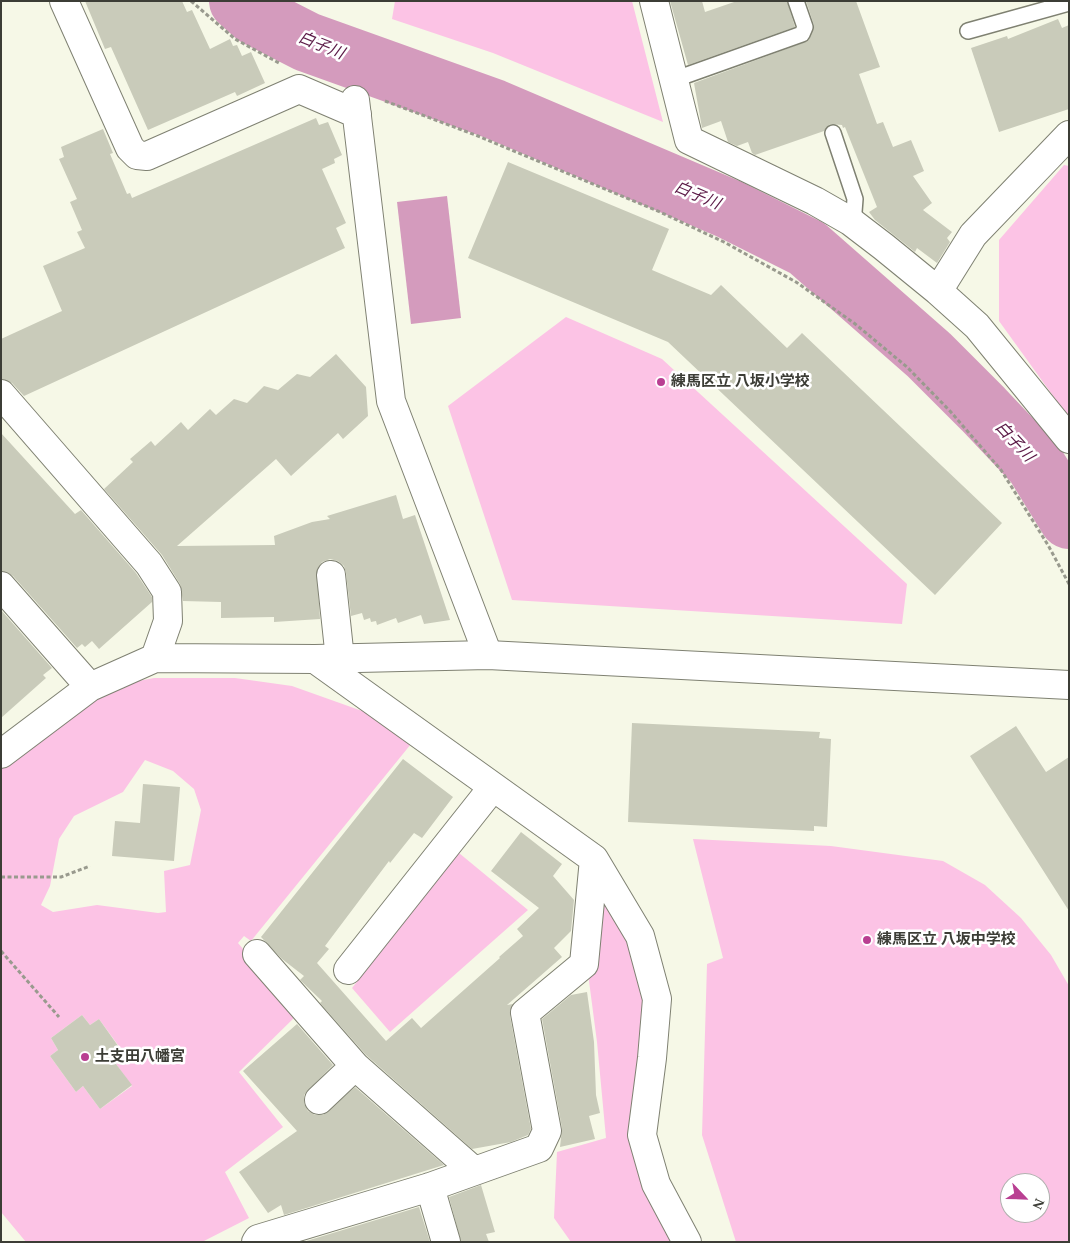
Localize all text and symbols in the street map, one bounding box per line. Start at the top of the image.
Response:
water label: 白子川 [295,28,347,64]
water label: 白子川 [671,178,723,214]
place label: 練馬区立 八坂小学校 [671,373,810,391]
marker: 練馬区立 八坂小学校 [655,376,667,388]
water label: 白子川 [991,418,1037,466]
place label: 練馬区立 八坂中学校 [877,931,1016,949]
marker: 練馬区立 八坂中学校 [861,934,873,946]
place label: 土支田八幡宮 [95,1048,185,1066]
marker: 土支田八幡宮 [79,1051,91,1063]
north arrow [1000,1173,1050,1223]
text: N [1029,1196,1047,1212]

